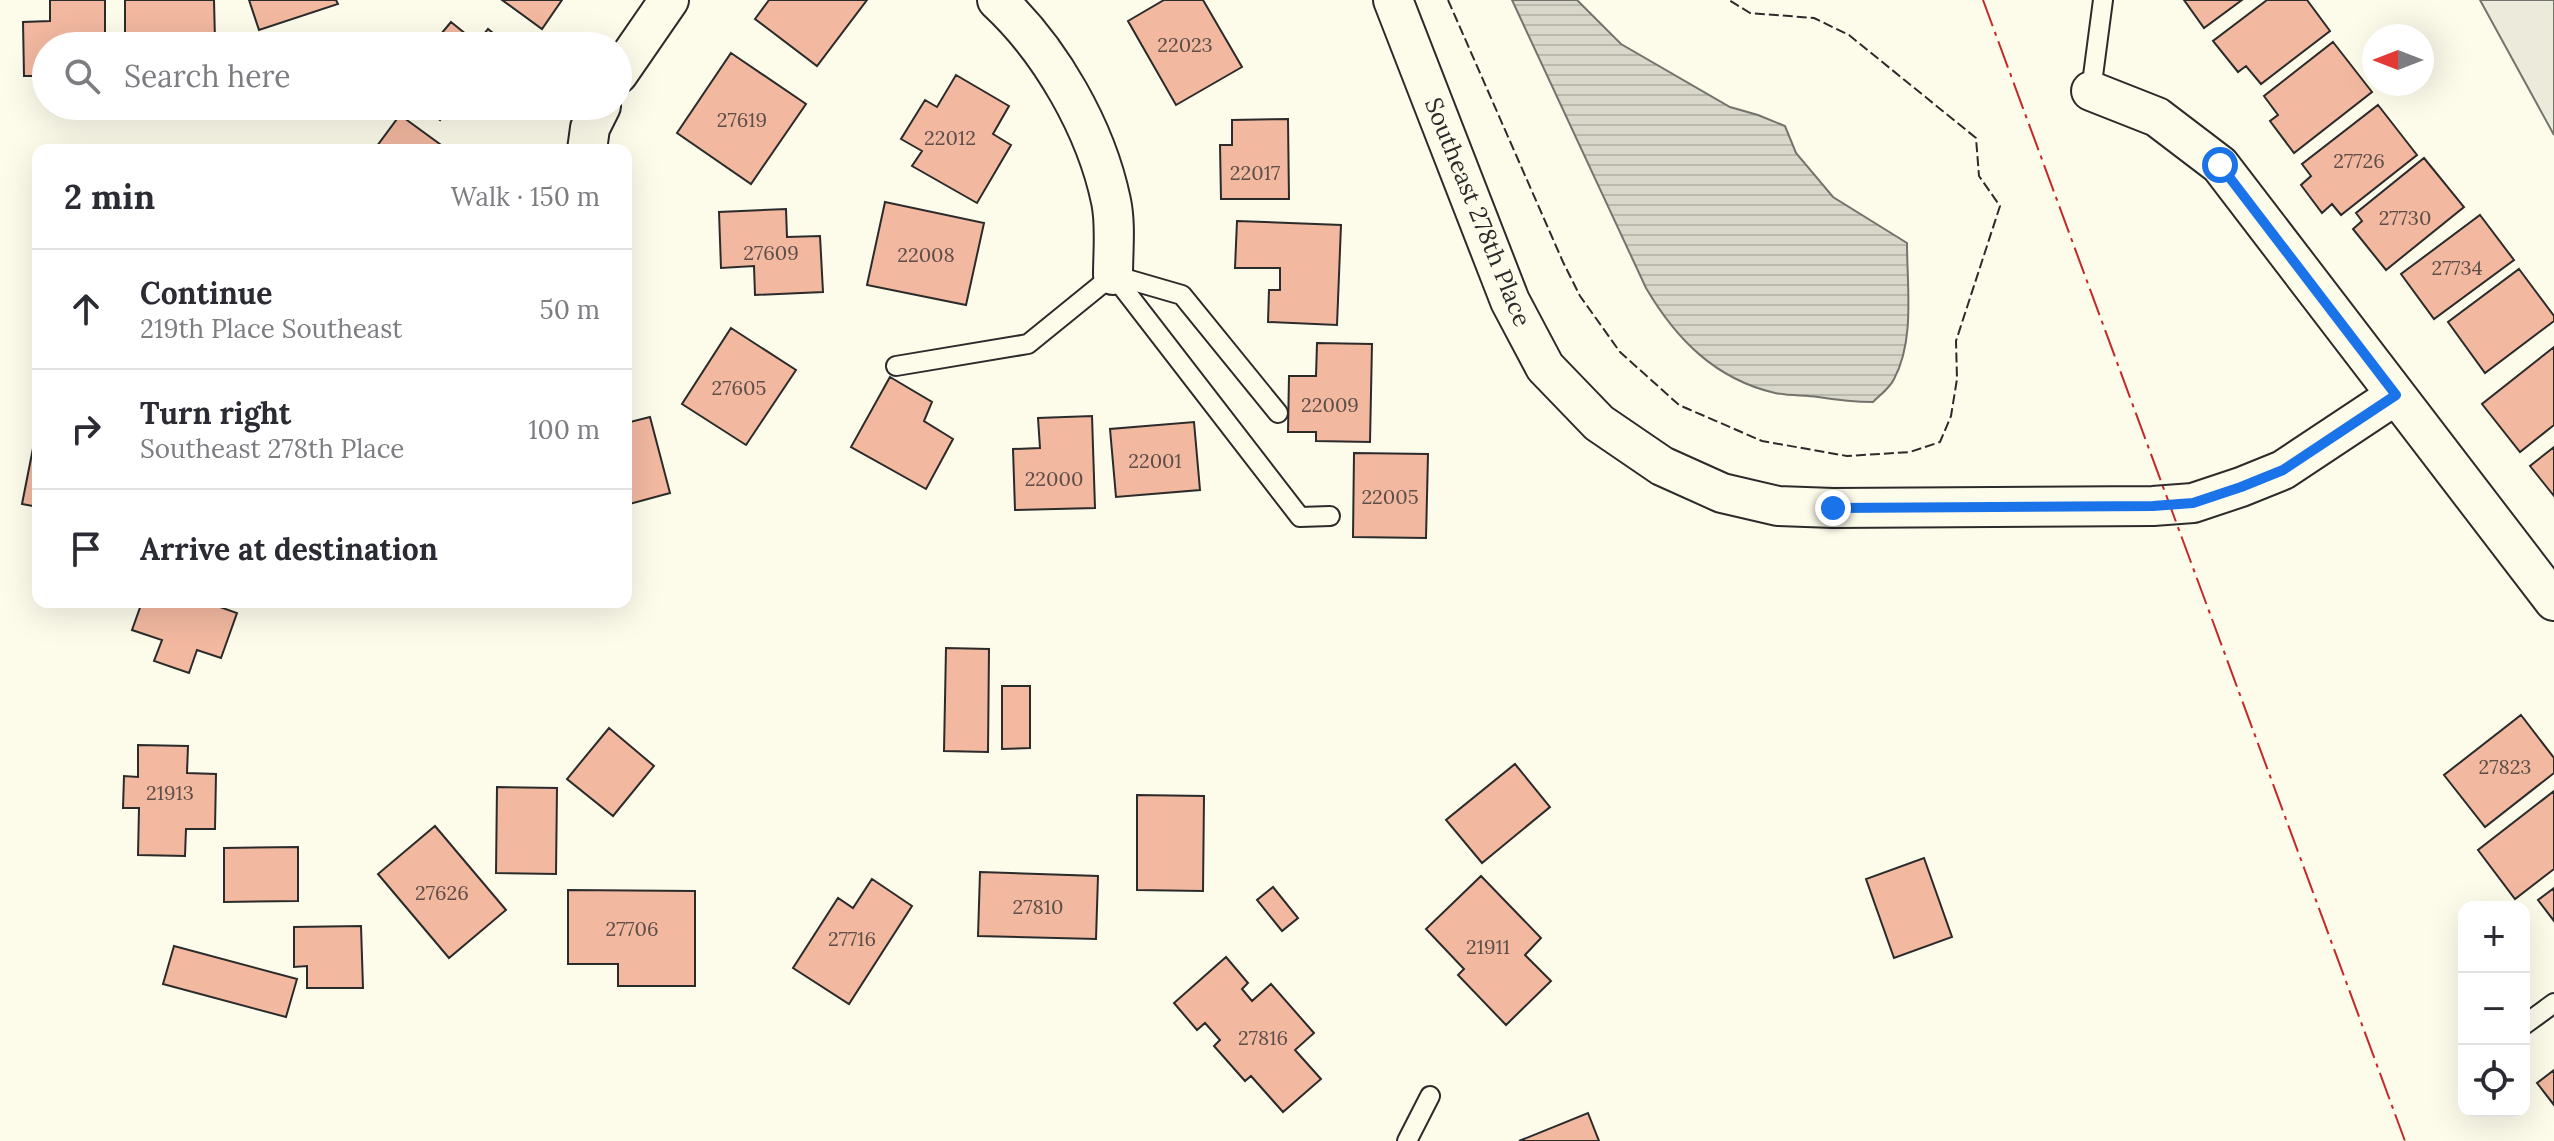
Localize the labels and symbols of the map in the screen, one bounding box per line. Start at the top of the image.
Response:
north arrow [2362,24,2434,96]
house number: 22023 [1157,32,1213,57]
street label: Southeast 278th Place [1418,93,1538,331]
house number: 27619 [717,107,767,132]
house number: 22012 [924,125,976,150]
route start [2202,147,2238,183]
house number: 27726 [2333,148,2385,173]
house number: 22017 [1230,160,1280,185]
house number: 27730 [2379,205,2431,230]
house number: 27609 [743,240,799,265]
house number: 22008 [897,242,955,267]
house number: 27734 [2431,255,2483,280]
house number: 27605 [712,375,766,400]
house number: 22009 [1301,392,1359,417]
house number: 22001 [1128,448,1182,473]
house number: 22000 [1025,466,1083,491]
house number: 22005 [1361,484,1419,509]
route end [1815,490,1851,526]
house number: 27823 [2479,754,2531,779]
house number: 21913 [146,780,194,805]
house number: 27626 [415,880,469,905]
house number: 27810 [1013,894,1063,919]
house number: 27706 [605,916,659,941]
house number: 27716 [828,926,876,951]
house number: 21911 [1466,934,1510,959]
house number: 27816 [1238,1025,1288,1050]

